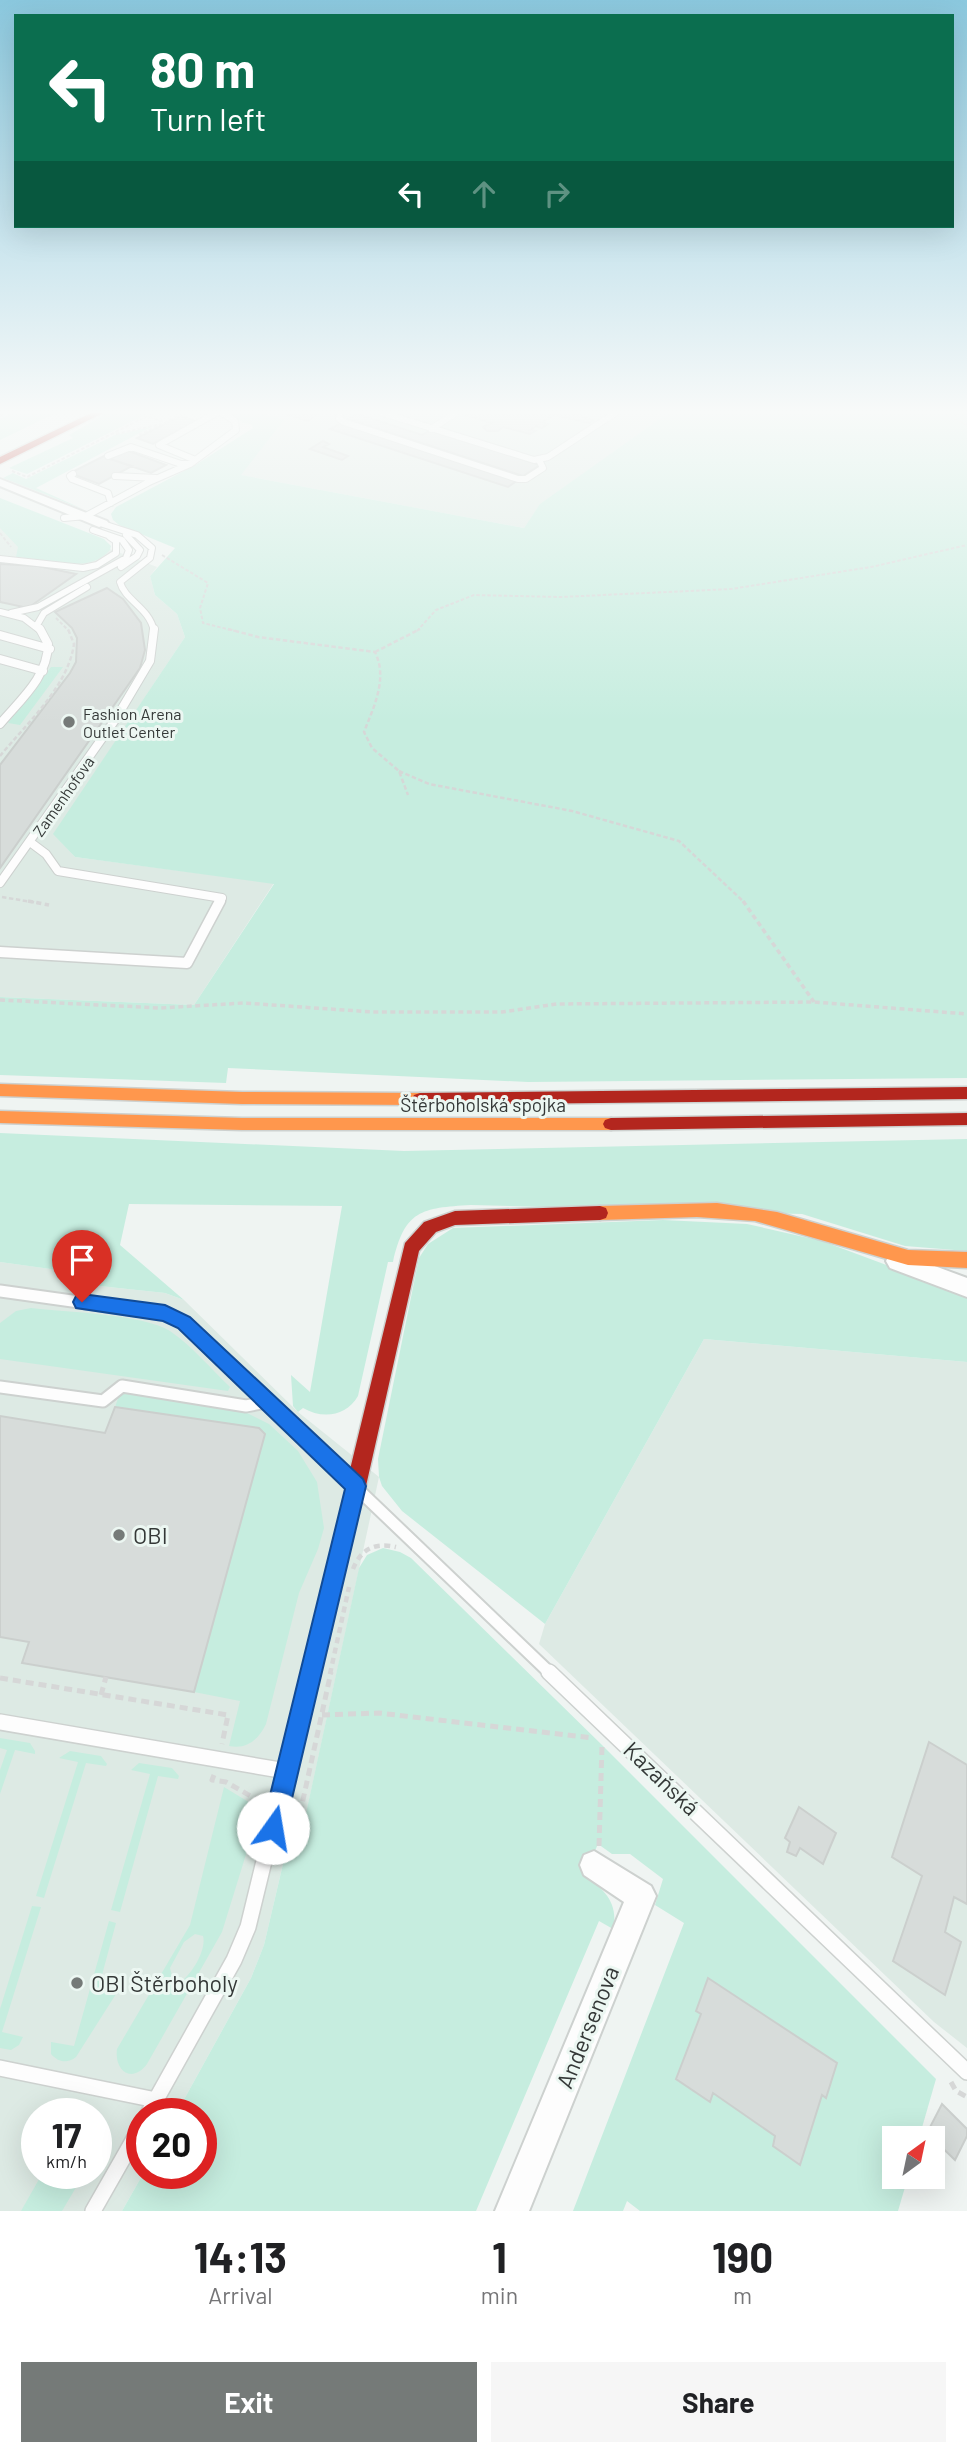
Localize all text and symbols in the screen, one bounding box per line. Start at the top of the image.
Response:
text: 80 m [150,39,255,98]
icon: left [35,42,126,133]
text: Turn left [150,99,267,137]
icon: left [392,175,430,213]
icon: ahead [465,175,503,213]
icon: right [538,175,576,213]
place label: Fashion Arena Outlet Center [83,704,181,741]
marker: Fashion Arena Outlet Center [61,714,77,730]
street label: Zamenhofova [28,752,98,840]
street label: Štěrboholská spojka [400,1093,566,1116]
pin [52,1230,112,1302]
icon: arrive [63,1241,101,1279]
place label: OBI [133,1521,168,1549]
marker: OBI [111,1527,127,1543]
street label: Kazaňská [618,1735,706,1821]
position arrow [236,1791,310,1865]
street label: Andersenova [550,1962,624,2092]
place label: OBI Štěrboholy [91,1969,238,1997]
marker: OBI Štěrboholy [69,1975,85,1991]
speed limit sign: 20 [126,2098,217,2189]
text: 17 [52,2113,81,2155]
north arrow [882,2126,945,2189]
map controls [882,2126,945,2189]
text: km/h [46,2150,87,2172]
text: 14:13 [194,2231,287,2281]
text: 1 [492,2231,507,2281]
text: 190 [712,2231,773,2281]
text: Arrival [208,2281,273,2309]
text: min [481,2281,518,2309]
text: m [733,2281,752,2309]
button: Exit [21,2362,477,2442]
button: Share [491,2362,946,2442]

